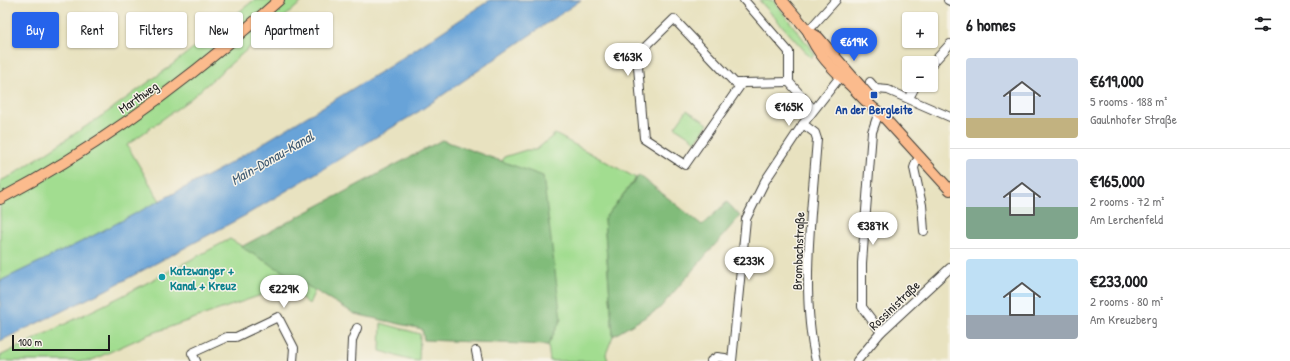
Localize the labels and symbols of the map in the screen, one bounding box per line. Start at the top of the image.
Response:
pin: €619K [826,28,882,62]
pin: €163K [600,43,656,77]
street label: Marthweg [115,77,162,117]
marker: An der Bergleite [869,90,879,100]
pin: €165K [761,93,817,127]
place label: An der Bergleite [835,100,913,119]
water label: Main-Donau-Kanal [227,126,318,189]
street label: Brombachstraße [788,212,808,290]
pin: €387K [845,212,901,246]
pin: €233K [721,247,777,281]
place label: Katzwanger + Kanal + Kreuz [170,261,237,294]
marker: Katzwanger + Kanal + Kreuz [157,272,167,282]
pin: €229K [256,275,312,309]
street label: Rossinistraße [865,276,923,334]
scale bar [12,333,110,352]

